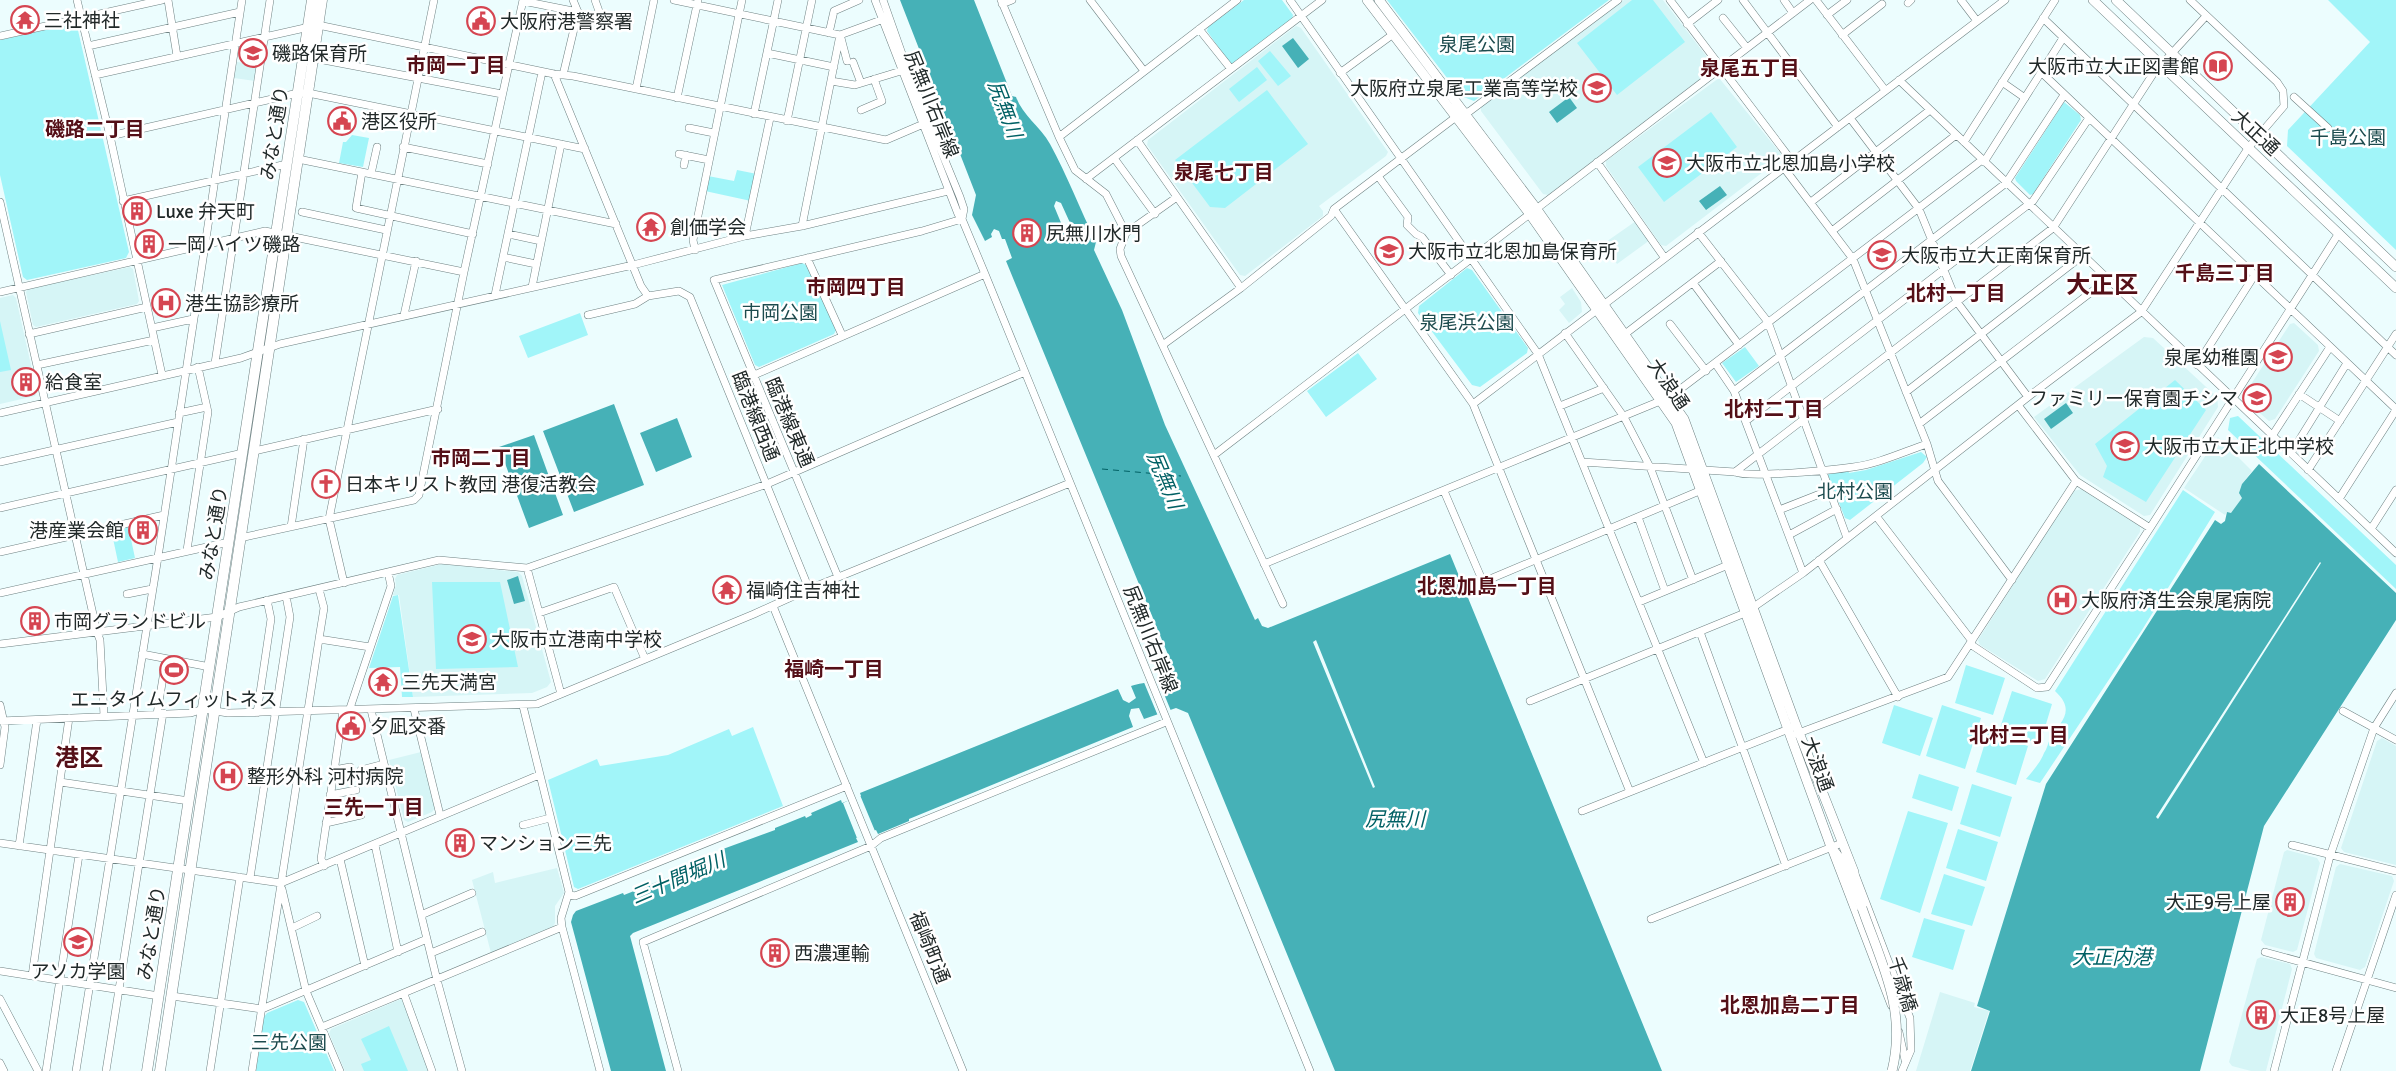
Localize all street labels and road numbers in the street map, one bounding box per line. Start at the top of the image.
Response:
street label: 尻無川右岸線 [899,47,964,162]
street label: みなと通り [256,84,294,182]
street label: 大正通 [2226,105,2284,161]
street label: 大浪通 [1642,354,1694,415]
street label: 臨港線西通 [726,368,784,465]
street label: 臨港線東通 [759,374,819,471]
street label: みなと通り [195,484,233,582]
street label: 尻無川右岸線 [1118,582,1183,697]
street label: 大浪通 [1796,733,1838,795]
street label: みなと通り [133,884,171,982]
street label: 福崎町通 [904,908,954,987]
street label: 千歳橋 [1883,954,1921,1015]

